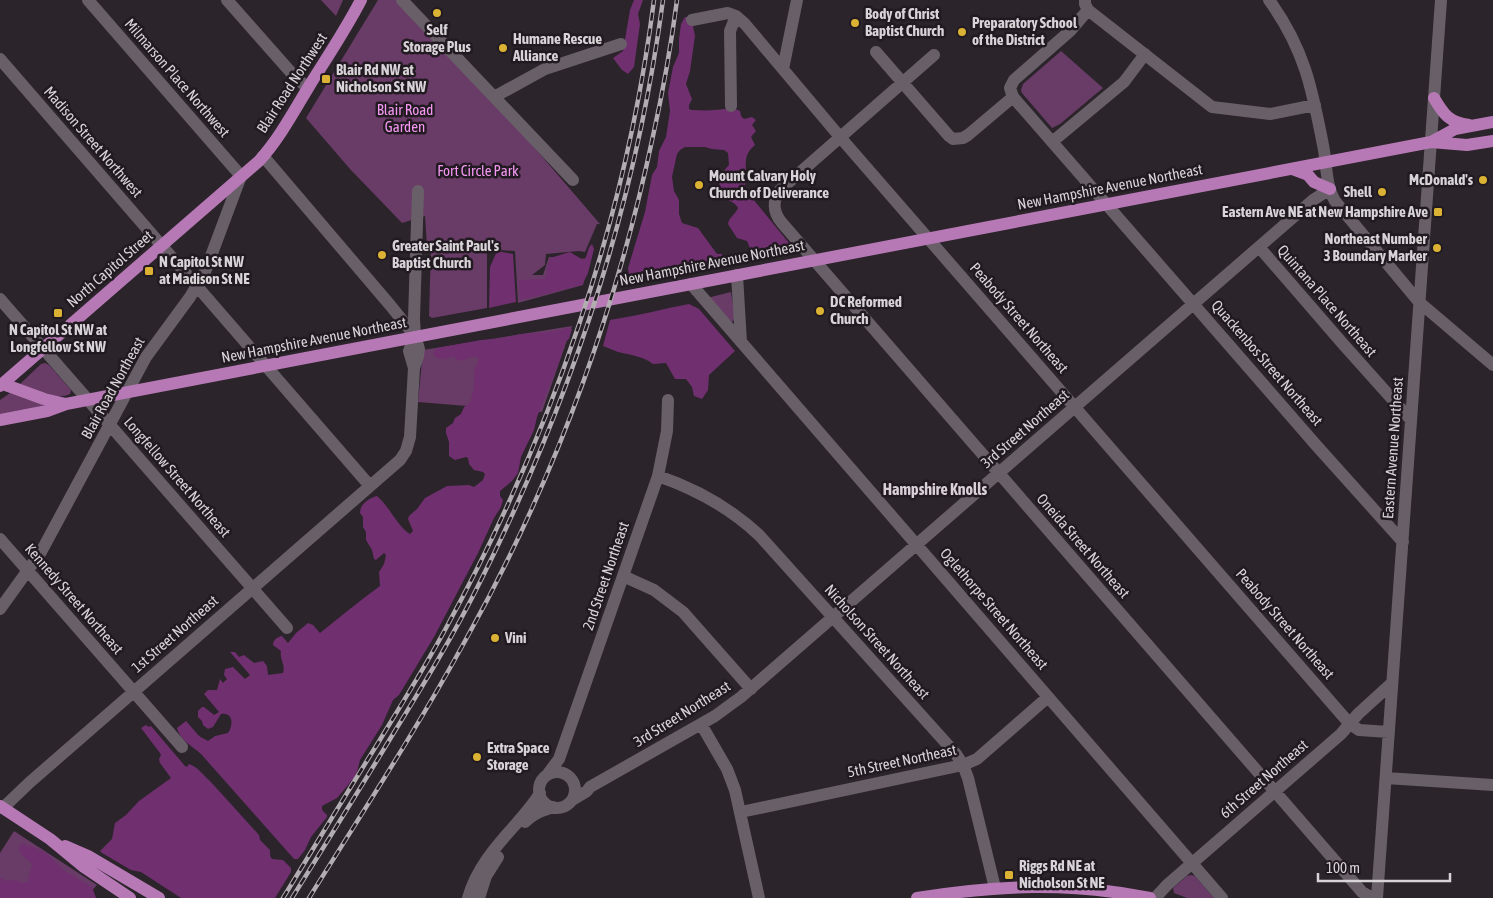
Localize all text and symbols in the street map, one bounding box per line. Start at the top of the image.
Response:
place label: Body of Christ Baptist Church [865,5,944,39]
marker: Self Storage Plus [431,7,443,19]
place label: Preparatory School of the District [972,14,1078,48]
street label: Milmarson Place Northwest [121,15,233,140]
marker: Body of Christ Baptist Church [849,17,861,29]
place label: Self Storage Plus [403,21,471,55]
marker: Preparatory School of the District [956,26,968,38]
street label: Blair Road Northwest [253,30,330,136]
place label: Humane Rescue Alliance [512,30,602,64]
marker: Humane Rescue Alliance [497,42,509,54]
place label: Blair Rd NW at Nicholson St NW [336,61,426,95]
marker: Blair Rd NW at Nicholson St NW [320,73,332,85]
street label: Madison Street Northwest [41,83,146,201]
park label: Blair Road Garden [377,101,433,135]
street label: New Hampshire Avenue Northeast [1016,160,1204,213]
park label: Fort Circle Park [437,162,519,179]
place label: Mount Calvary Holy Church of Deliverance [709,167,829,201]
place label: McDonald's [1409,171,1474,188]
marker: McDonald's [1477,174,1489,186]
marker: Mount Calvary Holy Church of Deliverance [693,179,705,191]
place label: Shell [1344,183,1373,200]
marker: Shell [1376,186,1388,198]
place label: Eastern Ave NE at New Hampshire Ave [1222,203,1428,220]
marker: Eastern Ave NE at New Hampshire Ave [1432,206,1444,218]
street label: North Capitol Street [63,227,156,311]
place label: Northeast Number 3 Boundary Marker [1323,230,1428,264]
street label: New Hampshire Avenue Northeast [618,236,806,289]
place label: Greater Saint Paul's Baptist Church [392,237,500,271]
street label: Quintana Place Northeast [1274,241,1380,360]
marker: Northeast Number 3 Boundary Marker [1431,242,1443,254]
marker: Greater Saint Paul's Baptist Church [376,249,388,261]
place label: N Capitol St NW at Madison St NE [159,253,250,287]
street label: Peabody Street Northeast [967,259,1072,376]
marker: N Capitol St NW at Madison St NE [143,265,155,277]
place label: DC Reformed Church [830,293,902,327]
street label: Quackenbos Street Northeast [1208,297,1326,429]
marker: DC Reformed Church [814,305,826,317]
marker: N Capitol St NW at Longfellow St NW [52,307,64,319]
street label: New Hampshire Avenue Northeast [220,313,408,366]
place label: N Capitol St NW at Longfellow St NW [9,321,108,355]
street label: Blair Road Northeast [78,334,148,442]
street label: Eastern Avenue Northeast [1379,376,1406,519]
street label: 3rd Street Northeast [977,386,1072,471]
street label: Longfellow Street Northeast [121,413,234,540]
district label: Hampshire Knolls [883,480,988,498]
street label: Oneida Street Northeast [1033,490,1133,601]
street label: 2nd Street Northeast [579,519,632,632]
street label: Kennedy Street Northeast [22,540,127,657]
street label: Oglethorpe Street Northeast [937,545,1052,673]
street label: Peabody Street Northeast [1233,565,1338,682]
street label: Nicholson Street Northeast [822,581,933,702]
street label: 1st Street Northeast [128,591,221,676]
place label: Vini [504,629,527,646]
marker: Vini [489,632,501,644]
street label: 3rd Street Northeast [630,677,733,750]
street label: 6th Street Northeast [1216,736,1311,821]
place label: Extra Space Storage [487,739,550,773]
street label: 5th Street Northeast [846,741,958,780]
marker: Extra Space Storage [471,751,483,763]
scale bar [1318,850,1450,882]
place label: Riggs Rd NE at Nicholson St NE [1019,857,1105,891]
text: 100 m [1326,859,1360,876]
marker: Riggs Rd NE at Nicholson St NE [1003,869,1015,881]

